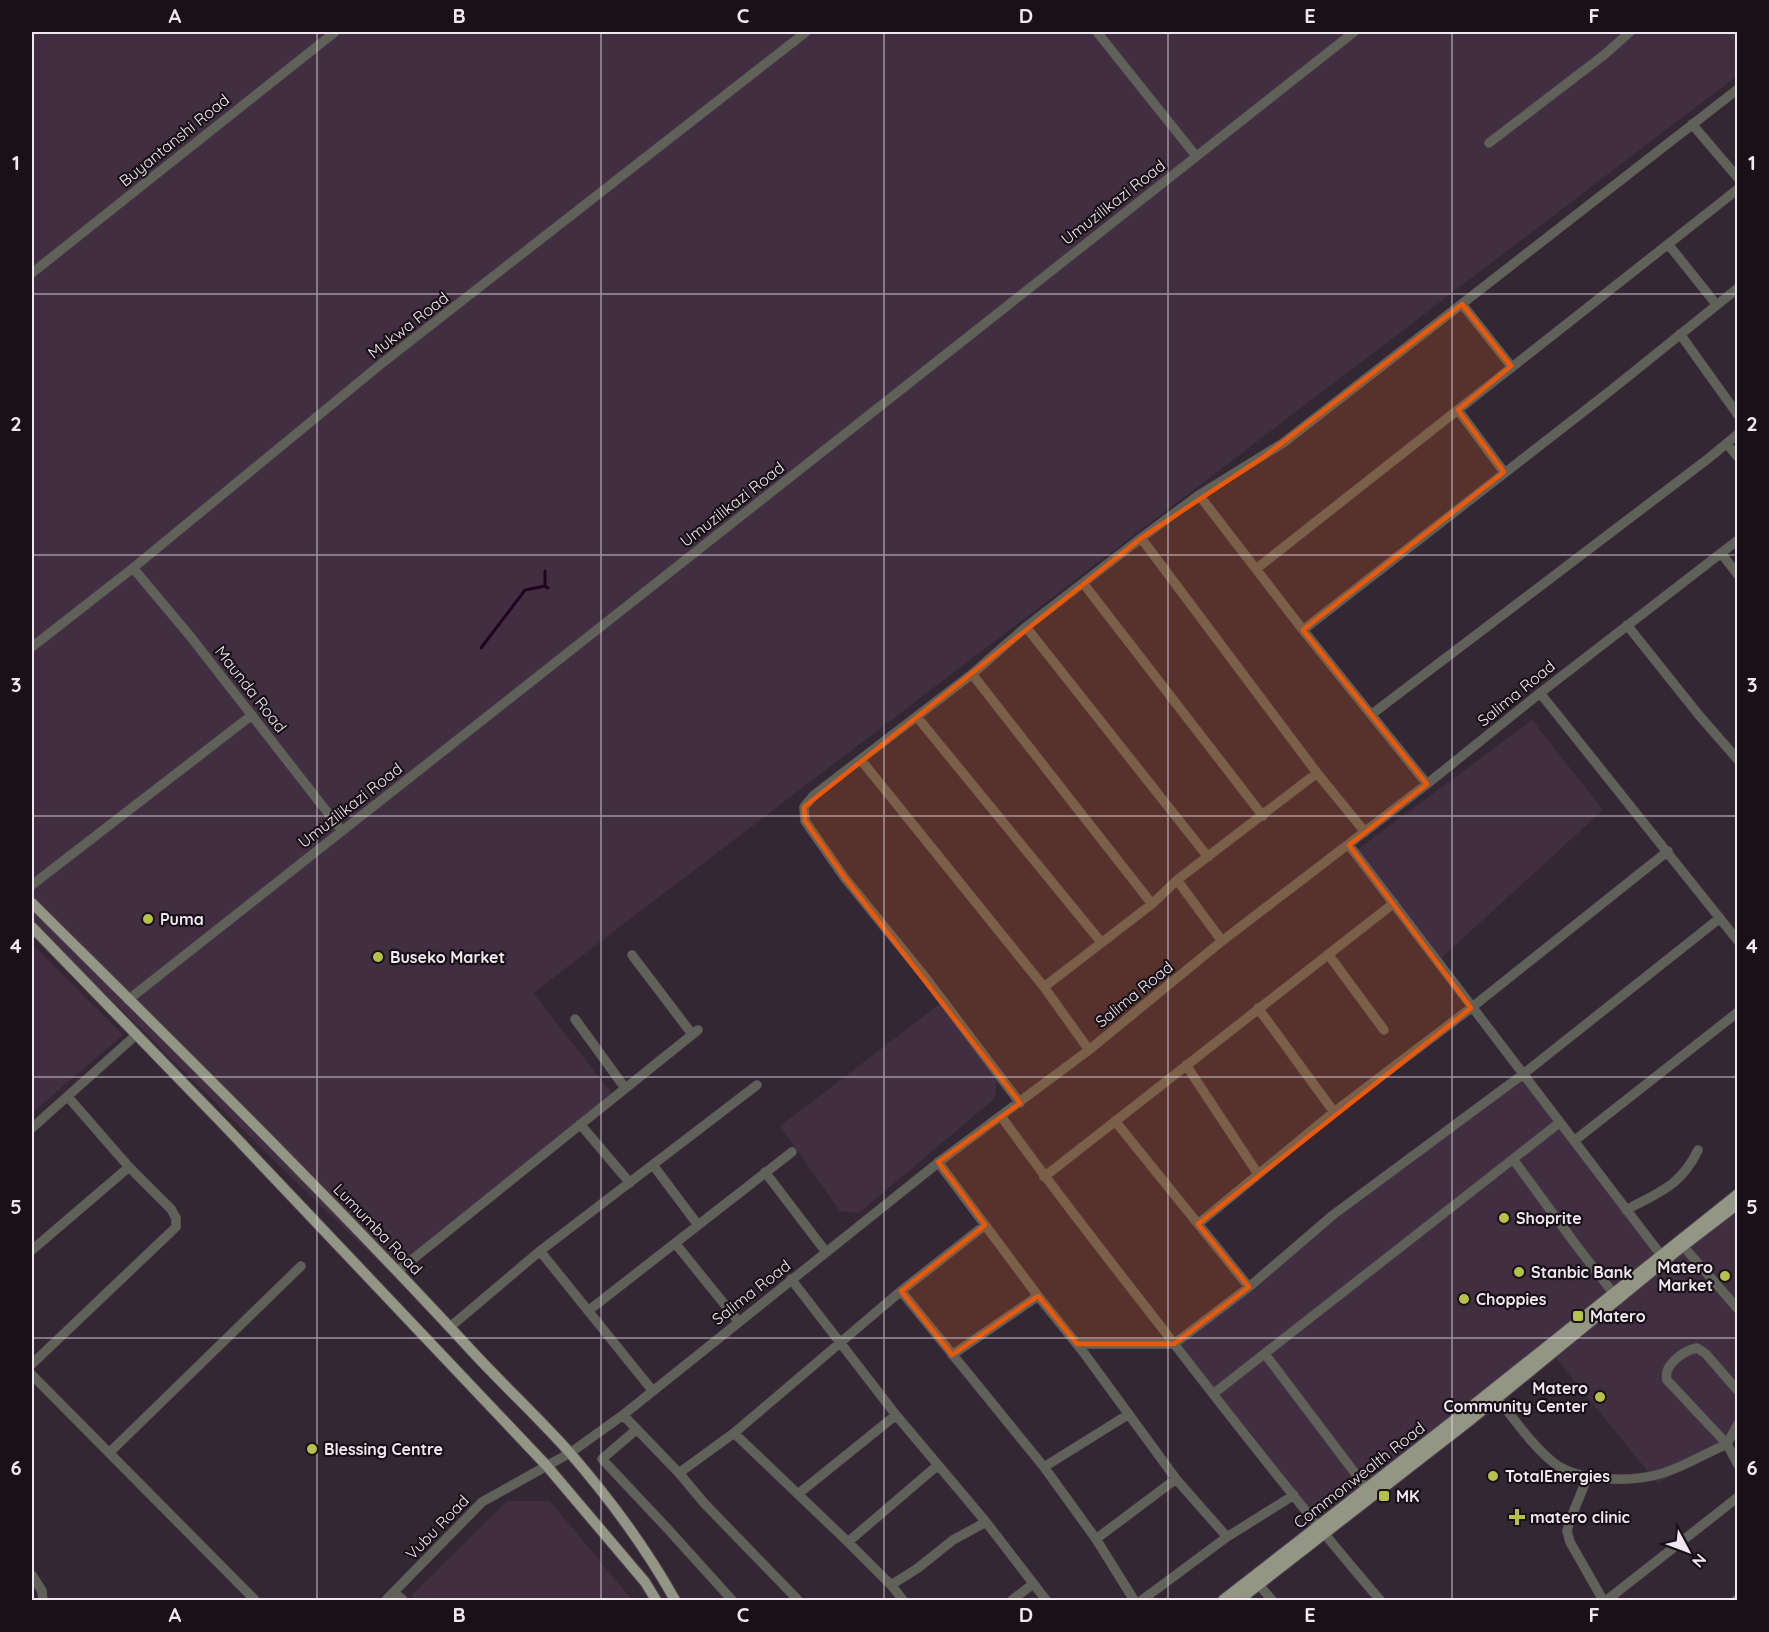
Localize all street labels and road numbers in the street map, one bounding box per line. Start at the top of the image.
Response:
street label: Buyantanshi Road [115,89,233,191]
street label: Umuzilikazi Road [1057,155,1169,249]
street label: Mukwa Road [364,287,452,363]
street label: Umuzilikazi Road [676,457,788,551]
street label: Maunda Road [211,642,291,736]
street label: Salima Road [1473,656,1559,730]
street label: Umuzilikazi Road [294,758,406,852]
street label: Salima Road [1091,957,1177,1031]
street label: Lumumba Road [329,1179,427,1279]
street label: Salima Road [708,1255,794,1329]
street label: Commonwealth Road [1289,1417,1429,1533]
street label: Vubu Road [401,1490,473,1564]

